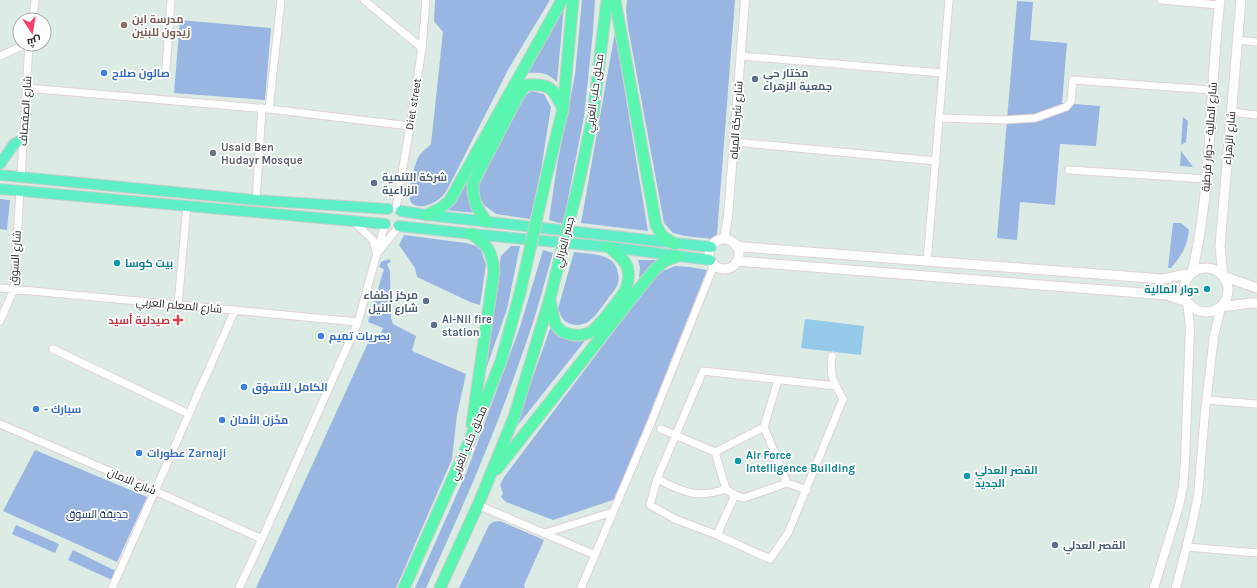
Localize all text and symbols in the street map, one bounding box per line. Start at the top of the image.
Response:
north arrow [12,12,52,52]
place label: مدرسة ابن زيدون للبنين [132,13,190,40]
marker: مدرسة ابن زيدون للبنين [119,20,129,30]
text: ش [26,33,42,49]
street label: محلق حلب الغربي [583,53,608,134]
place label: صالون صلاح [112,67,170,81]
place label: مختار حي جمعية الزهراء [763,67,832,93]
marker: صالون صلاح [99,68,109,78]
marker: مختار حي جمعية الزهراء [750,74,760,84]
street label: شارع الصفصاف [17,76,35,147]
street label: Diet street [403,77,424,131]
street label: شارع شركة المياه [727,81,747,160]
street label: شارع المالية - دوار قرطبة [1199,82,1221,192]
street label: شارع الزهراء [1221,110,1239,166]
place label: Usaid Ben Hudayr Mosque [221,141,303,167]
marker: Usaid Ben Hudayr Mosque [208,148,218,158]
place label: شركة التنمية الزراعية [382,171,447,197]
marker: شركة التنمية الزراعية [369,178,379,188]
street label: جسر الغزالي [552,215,579,269]
street label: شارع السوق [7,230,25,286]
place label: بيت كوسا [125,257,173,271]
marker: بيت كوسا [112,258,122,268]
place label: دوار المالية [1144,283,1199,297]
marker: دوار المالية [1202,284,1212,294]
place label: مركز إطفاء شارع النيل [363,289,418,316]
street label: شارع المعلم العربي [135,295,223,318]
marker: مركز إطفاء شارع النيل [421,296,431,306]
place label: صيدلية أسيد [108,313,170,327]
place label: Al-Nil fire station [442,313,492,339]
marker: صيدلية أسيد [173,315,183,325]
marker: Al-Nil fire station [429,320,439,330]
place label: بصريات تميم [329,330,390,344]
marker: بصريات تميم [316,331,326,341]
place label: الكامل للتسوّق [252,381,328,395]
marker: الكامل للتسوّق [239,382,249,392]
place label: - سبارك [44,403,81,416]
marker: - سبارك [31,404,41,414]
street label: محلق حلب الغربي [447,404,492,483]
place label: مخّزن الأمان [230,413,288,427]
marker: مخّزن الأمان [217,415,227,425]
place label: عطورات Zarnaji [147,447,226,461]
marker: عطورات Zarnaji [134,448,144,458]
place label: Air Force Intelligence Building [746,449,855,475]
marker: Air Force Intelligence Building [733,456,743,466]
place label: القصر العدلي الجديد [975,464,1038,490]
street label: شارع الامان [105,465,158,498]
marker: القصر العدلي الجديد [962,471,972,481]
park label: حديقة السوق [66,508,128,521]
place label: القصر العدلي [1063,539,1126,555]
marker: القصر العدلي [1050,540,1060,550]

